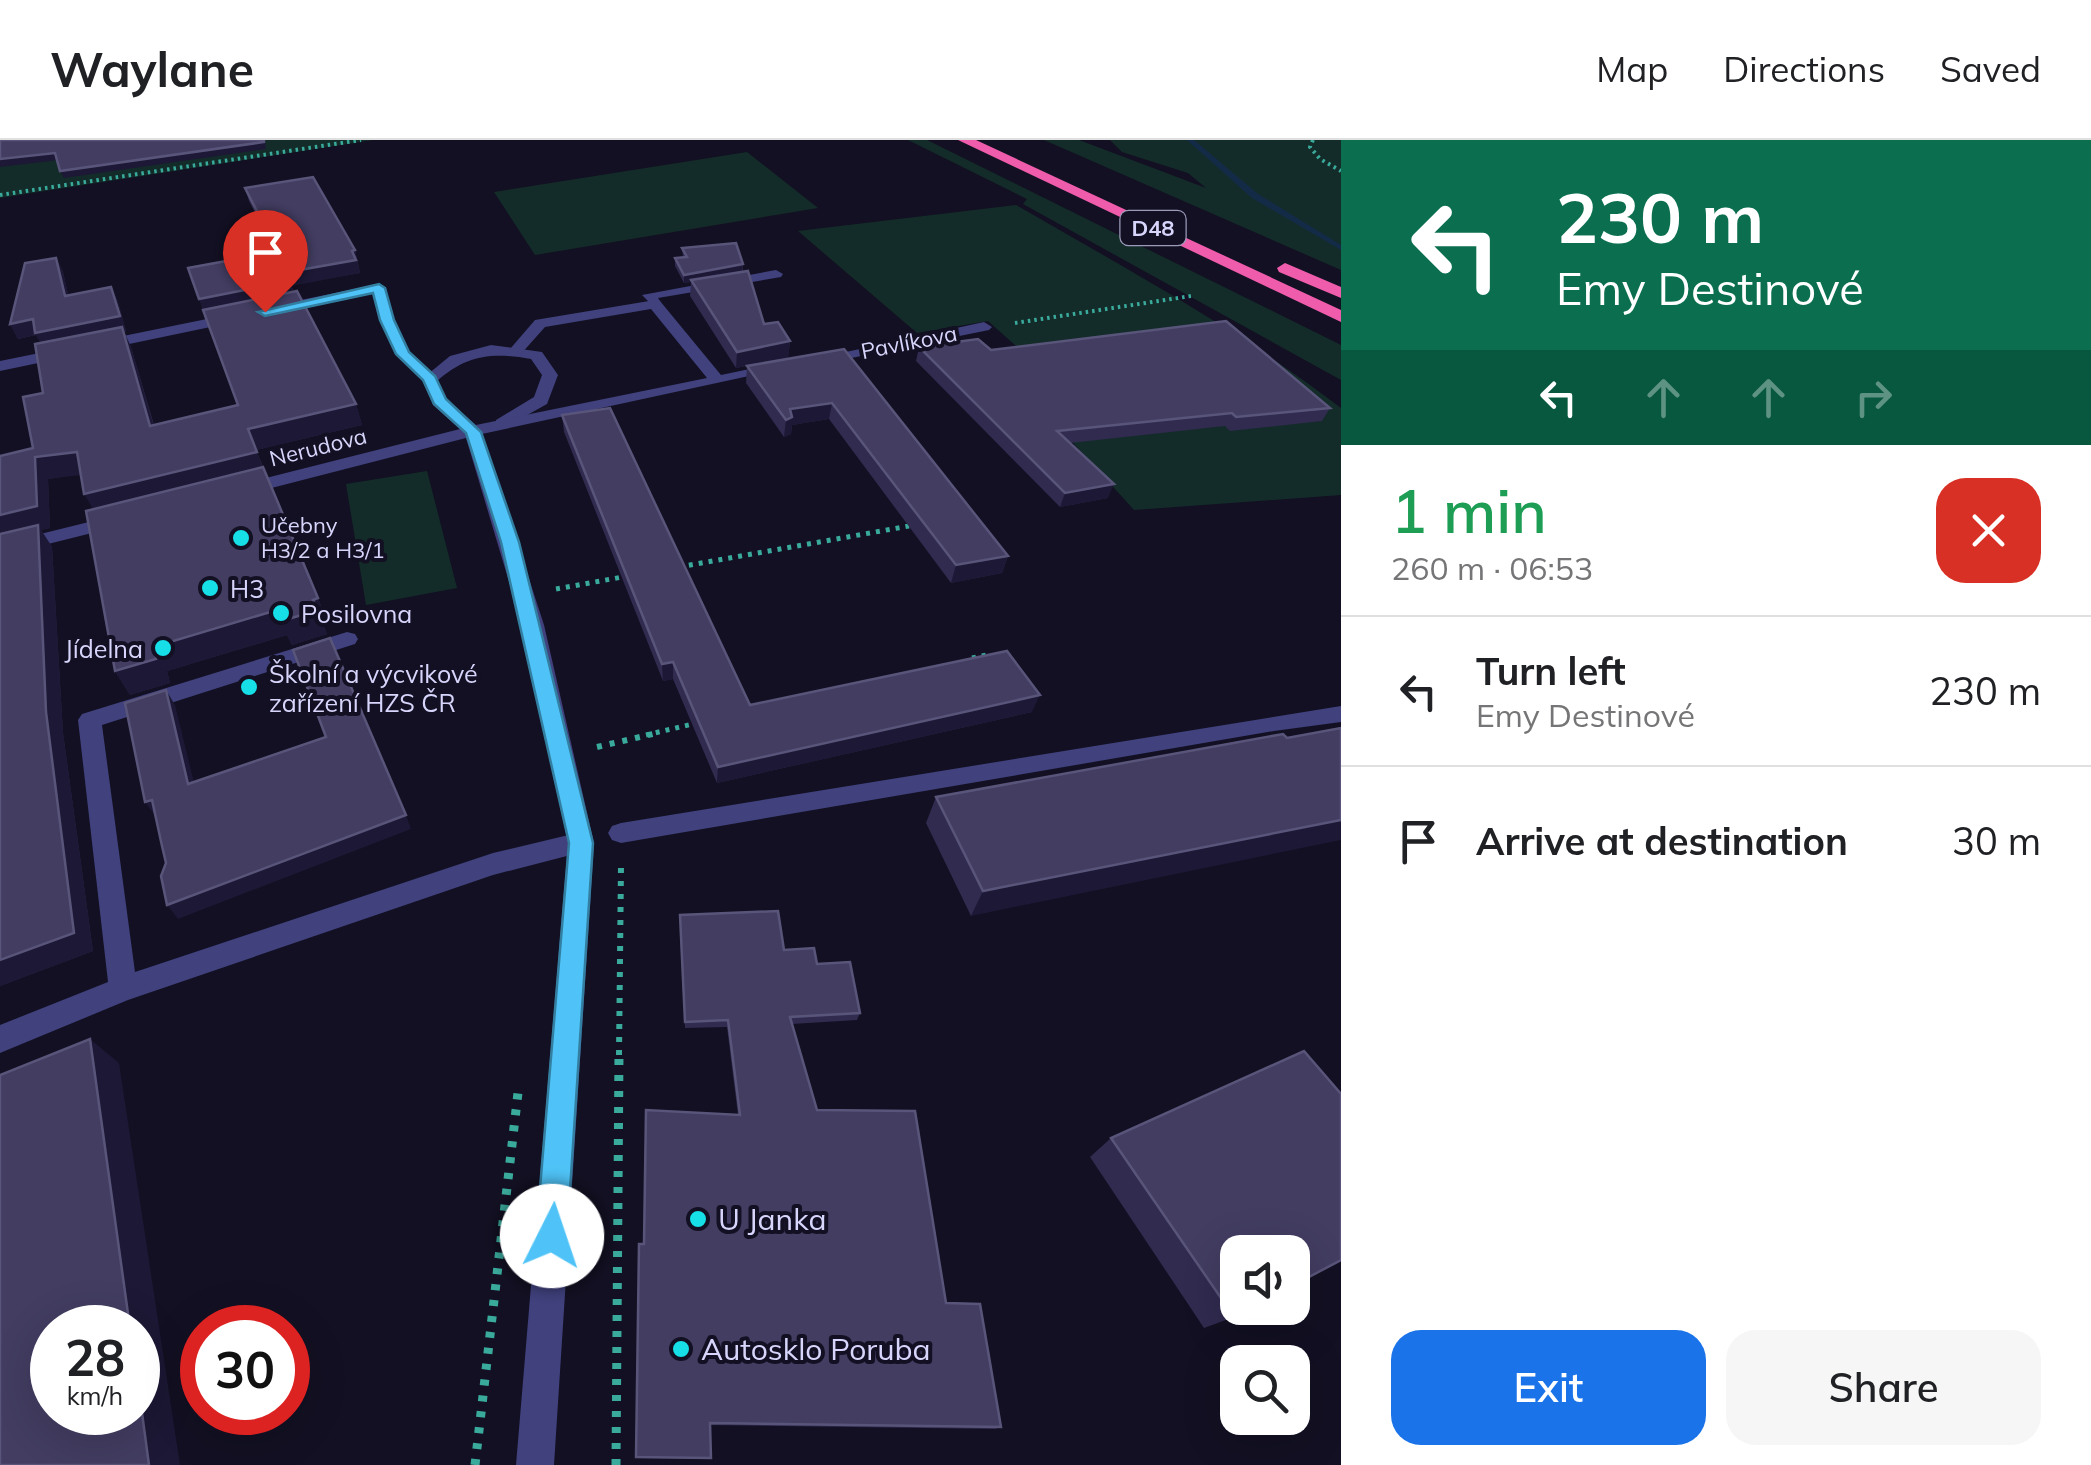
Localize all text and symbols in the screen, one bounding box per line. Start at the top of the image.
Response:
text: Waylane [50,39,254,99]
text: Map [1596,47,1668,91]
text: Directions [1723,47,1885,91]
text: Saved [1940,47,2041,91]
text: 230 m [1556,173,1764,261]
icon: left [1391,180,1521,310]
pin [223,210,308,313]
road number: D48 [1120,211,1186,245]
icon: arrive [238,225,293,280]
text: Emy Destinové [1556,260,1864,316]
street label: Pavlíkova [859,319,959,365]
icon: left [1531,370,1586,425]
icon: ahead [1636,370,1691,425]
icon: ahead [1741,370,1796,425]
icon: right [1846,370,1901,425]
street label: Nerudova [266,421,370,473]
text: 1 min [1391,473,1547,548]
button: close [1936,478,2041,583]
place label: Učebny H3/2 a H3/1 [261,511,385,564]
marker: Učebny H3/2 a H3/1 [230,527,252,549]
text: 260 m · 06:53 [1391,548,1593,588]
place label: H3 [230,573,264,604]
marker: H3 [199,577,221,599]
place label: Posilovna [301,598,412,629]
marker: Posilovna [270,602,292,624]
place label: Jídelna [65,633,143,664]
marker: Jídelna [152,637,174,659]
text: Turn left [1476,647,1626,695]
place label: Školní a výcvikové zařízení HZS ČR [269,658,478,718]
icon: left [1391,664,1446,719]
text: 230 m [1929,667,2041,715]
marker: Školní a výcvikové zařízení HZS ČR [238,676,260,698]
text: Emy Destinové [1476,695,1695,735]
icon: arrive [1391,814,1446,869]
text: Arrive at destination [1476,817,1848,865]
text: 30 m [1952,817,2041,865]
position arrow [500,1184,604,1288]
place label: U Janka [718,1200,826,1238]
marker: U Janka [687,1208,709,1230]
map controls [1220,1235,1310,1435]
button: sound [1220,1235,1310,1325]
speed limit sign: 30 [180,1305,310,1435]
text: 28 [65,1326,125,1389]
place label: Autosklo Poruba [701,1330,930,1368]
button: Exit [1391,1330,1706,1445]
button: Share [1726,1330,2041,1445]
marker: Autosklo Poruba [670,1338,692,1360]
button: search [1220,1345,1310,1435]
text: km/h [67,1380,123,1411]

